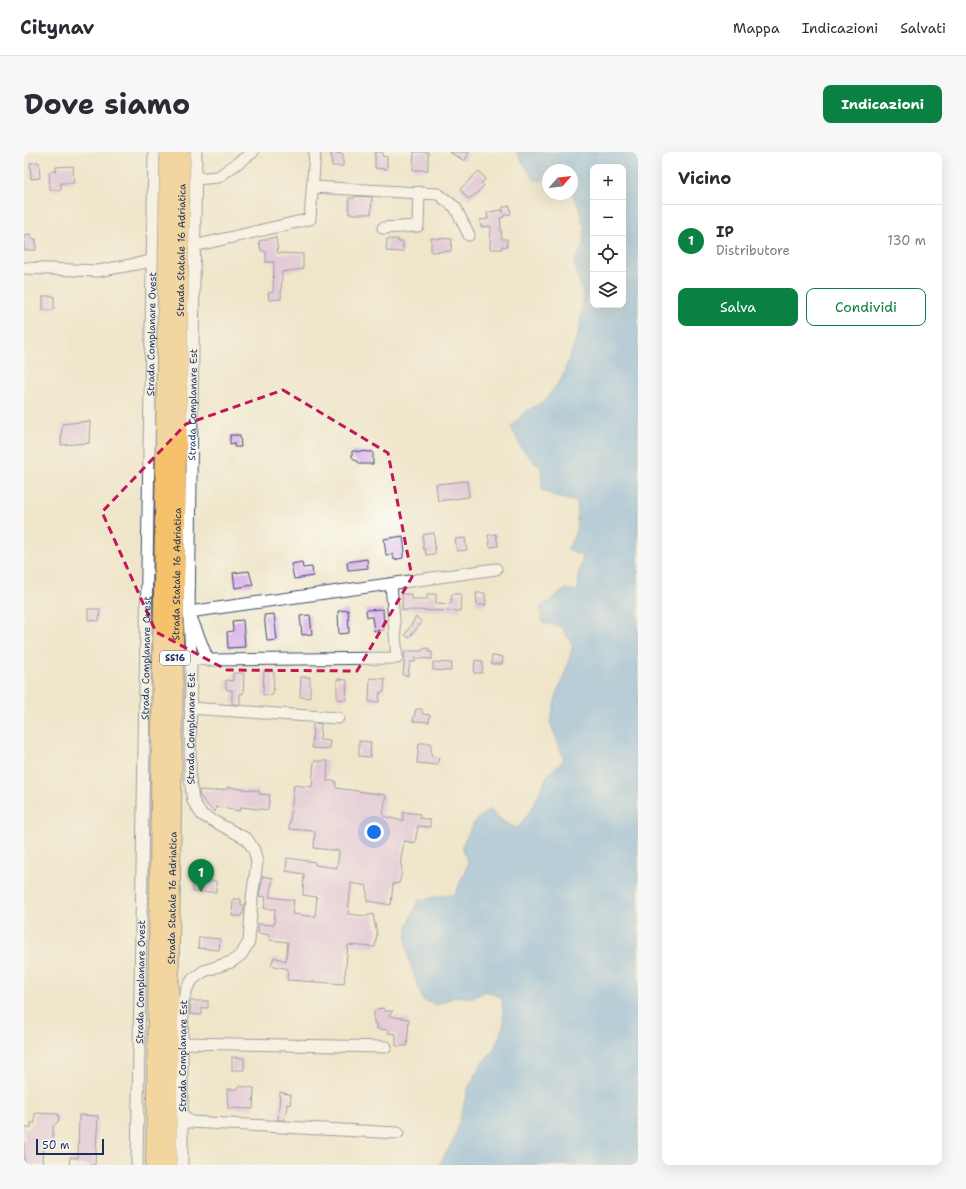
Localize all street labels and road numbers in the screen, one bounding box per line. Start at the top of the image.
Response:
street label: Strada Statale 16 Adriatica [173,183,188,317]
street label: Strada Complanare Ovest [143,272,158,396]
street label: Strada Complanare Est [185,349,200,461]
street label: Strada Statale 16 Adriatica [169,507,184,641]
street label: Strada Complanare Ovest [138,596,153,720]
road number: SS16 [160,651,190,665]
street label: Strada Complanare Est [183,673,197,785]
street label: Strada Statale 16 Adriatica [164,831,179,965]
street label: Strada Complanare Ovest [133,920,148,1044]
street label: Strada Complanare Est [176,1000,190,1112]

